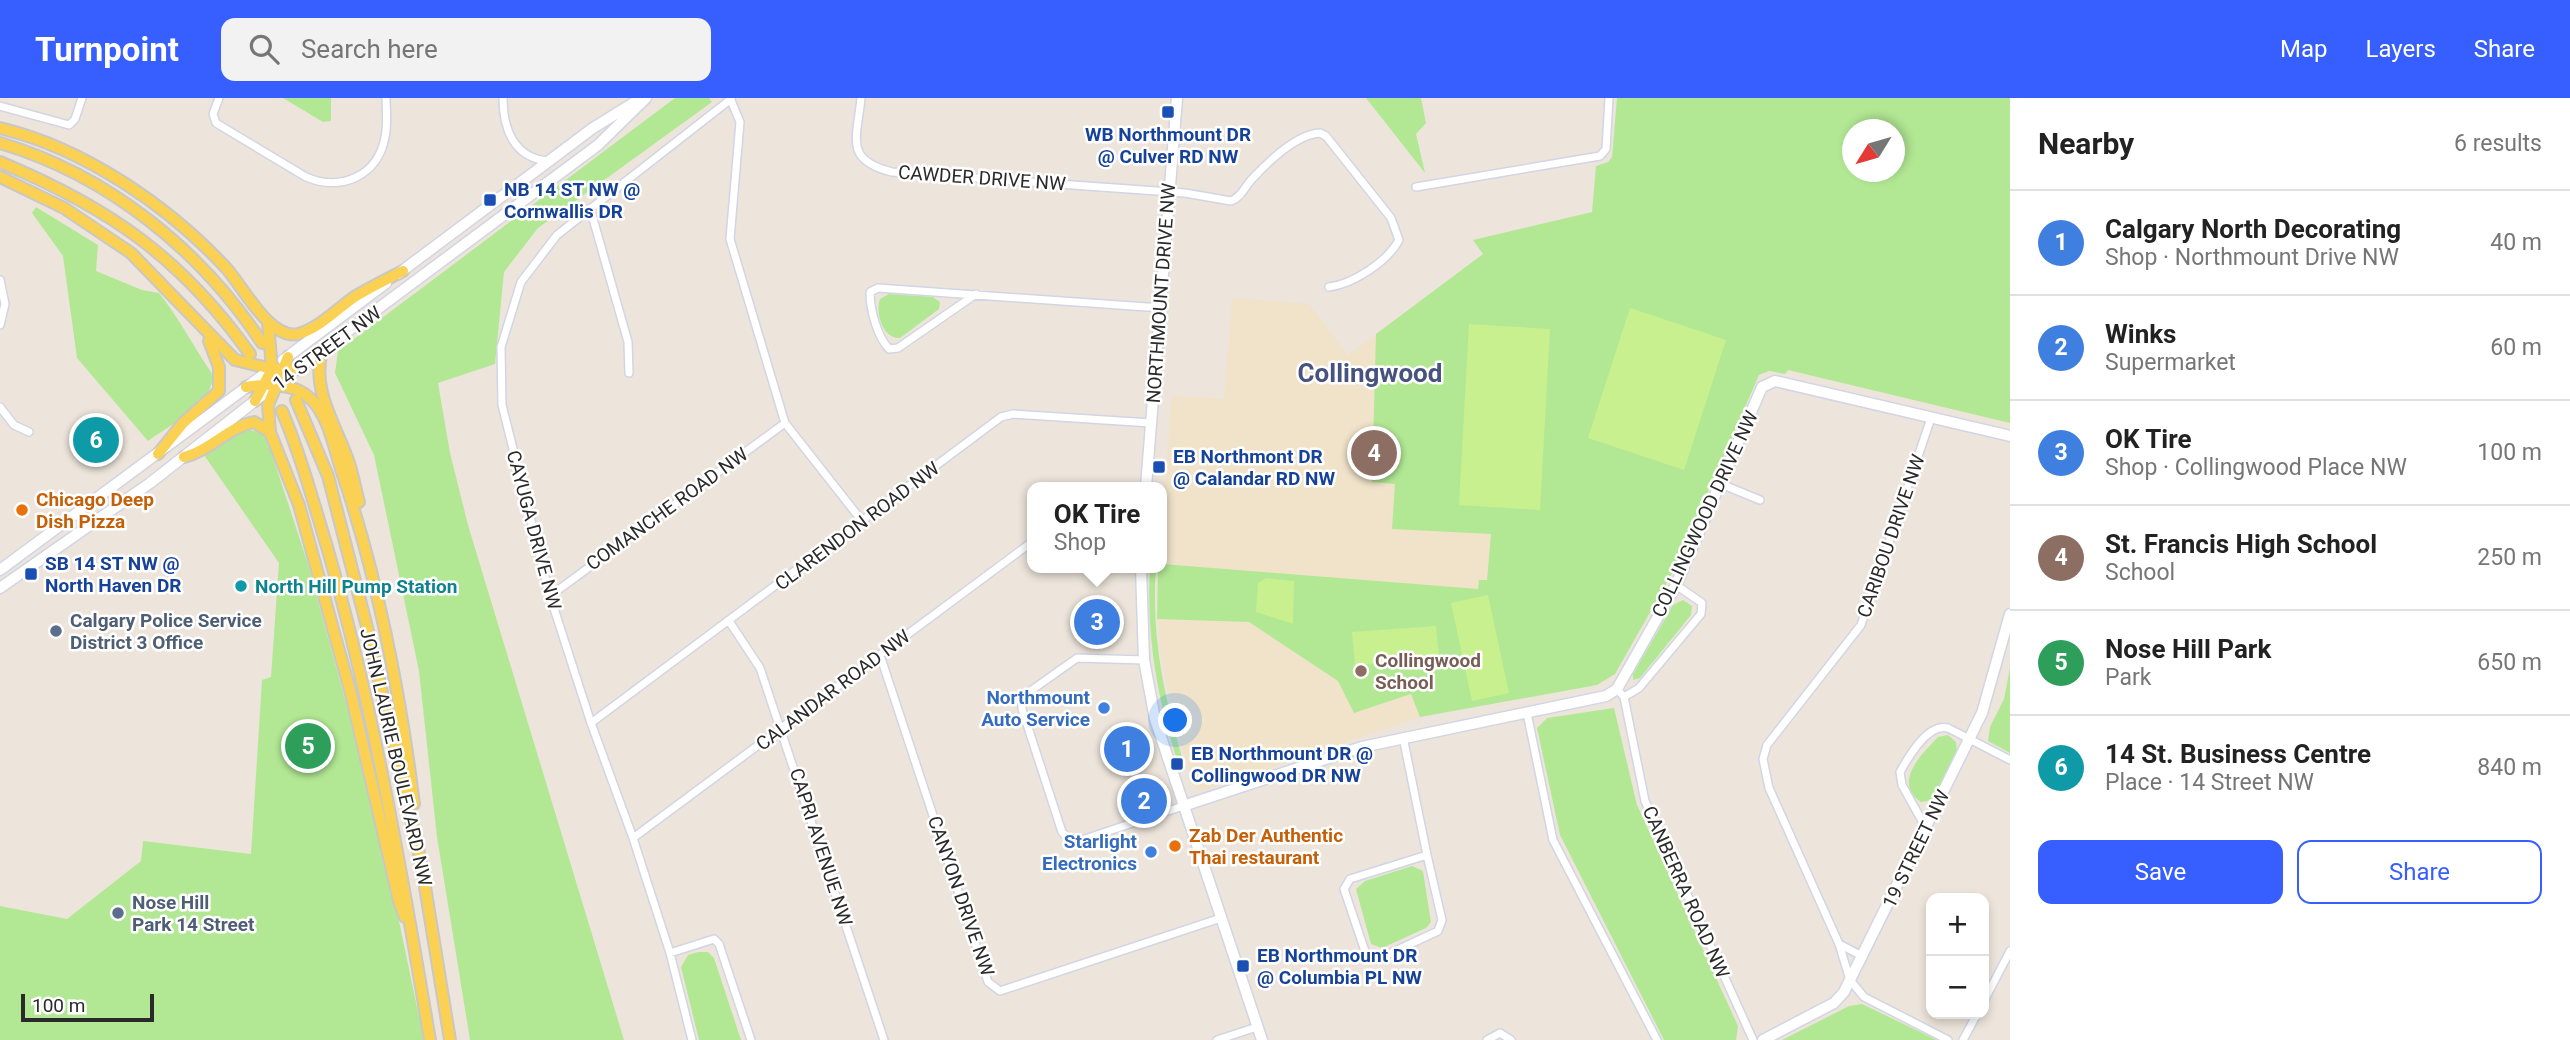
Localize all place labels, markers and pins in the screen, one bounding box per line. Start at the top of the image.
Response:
marker: WB Northmount DR @ Culver RD NW [1160,104,1176,120]
place label: WB Northmount DR @ Culver RD NW [1085,123,1251,168]
place label: NB 14 ST NW @ Cornwallis DR [504,178,640,223]
marker: NB 14 ST NW @ Cornwallis DR [482,192,498,208]
pin: 6 [73,414,119,466]
pin: 4 [1351,427,1397,479]
place label: EB Northmont DR @ Calandar RD NW [1173,445,1335,490]
marker: EB Northmont DR @ Calandar RD NW [1151,459,1167,475]
place label: Chicago Deep Dish Pizza [36,488,154,533]
marker: Chicago Deep Dish Pizza [14,502,30,518]
place label: SB 14 ST NW @ North Haven DR [45,552,181,597]
marker: SB 14 ST NW @ North Haven DR [23,566,39,582]
place label: North Hill Pump Station [255,575,457,598]
marker: North Hill Pump Station [233,578,249,594]
pin: 3 [1074,596,1120,648]
place label: Calgary Police Service District 3 Office [70,609,262,654]
marker: Calgary Police Service District 3 Office [48,623,64,639]
place label: Collingwood School [1375,649,1481,694]
marker: Collingwood School [1353,663,1369,679]
place label: Northmount Auto Service [981,686,1091,731]
marker: Northmount Auto Service [1096,700,1112,716]
pin: 5 [285,720,331,772]
pin: 1 [1104,723,1150,775]
place label: EB Northmount DR @ Collingwood DR NW [1191,742,1373,787]
marker: EB Northmount DR @ Collingwood DR NW [1169,756,1185,772]
pin: 2 [1121,775,1167,827]
place label: Zab Der Authentic Thai restaurant [1189,824,1343,869]
place label: Starlight Electronics [1042,830,1138,875]
marker: Zab Der Authentic Thai restaurant [1167,838,1183,854]
marker: Starlight Electronics [1143,844,1159,860]
place label: Nose Hill Park 14 Street [132,891,255,936]
marker: Nose Hill Park 14 Street [110,905,126,921]
place label: EB Northmount DR @ Columbia PL NW [1257,944,1422,989]
marker: EB Northmount DR @ Columbia PL NW [1235,958,1251,974]

